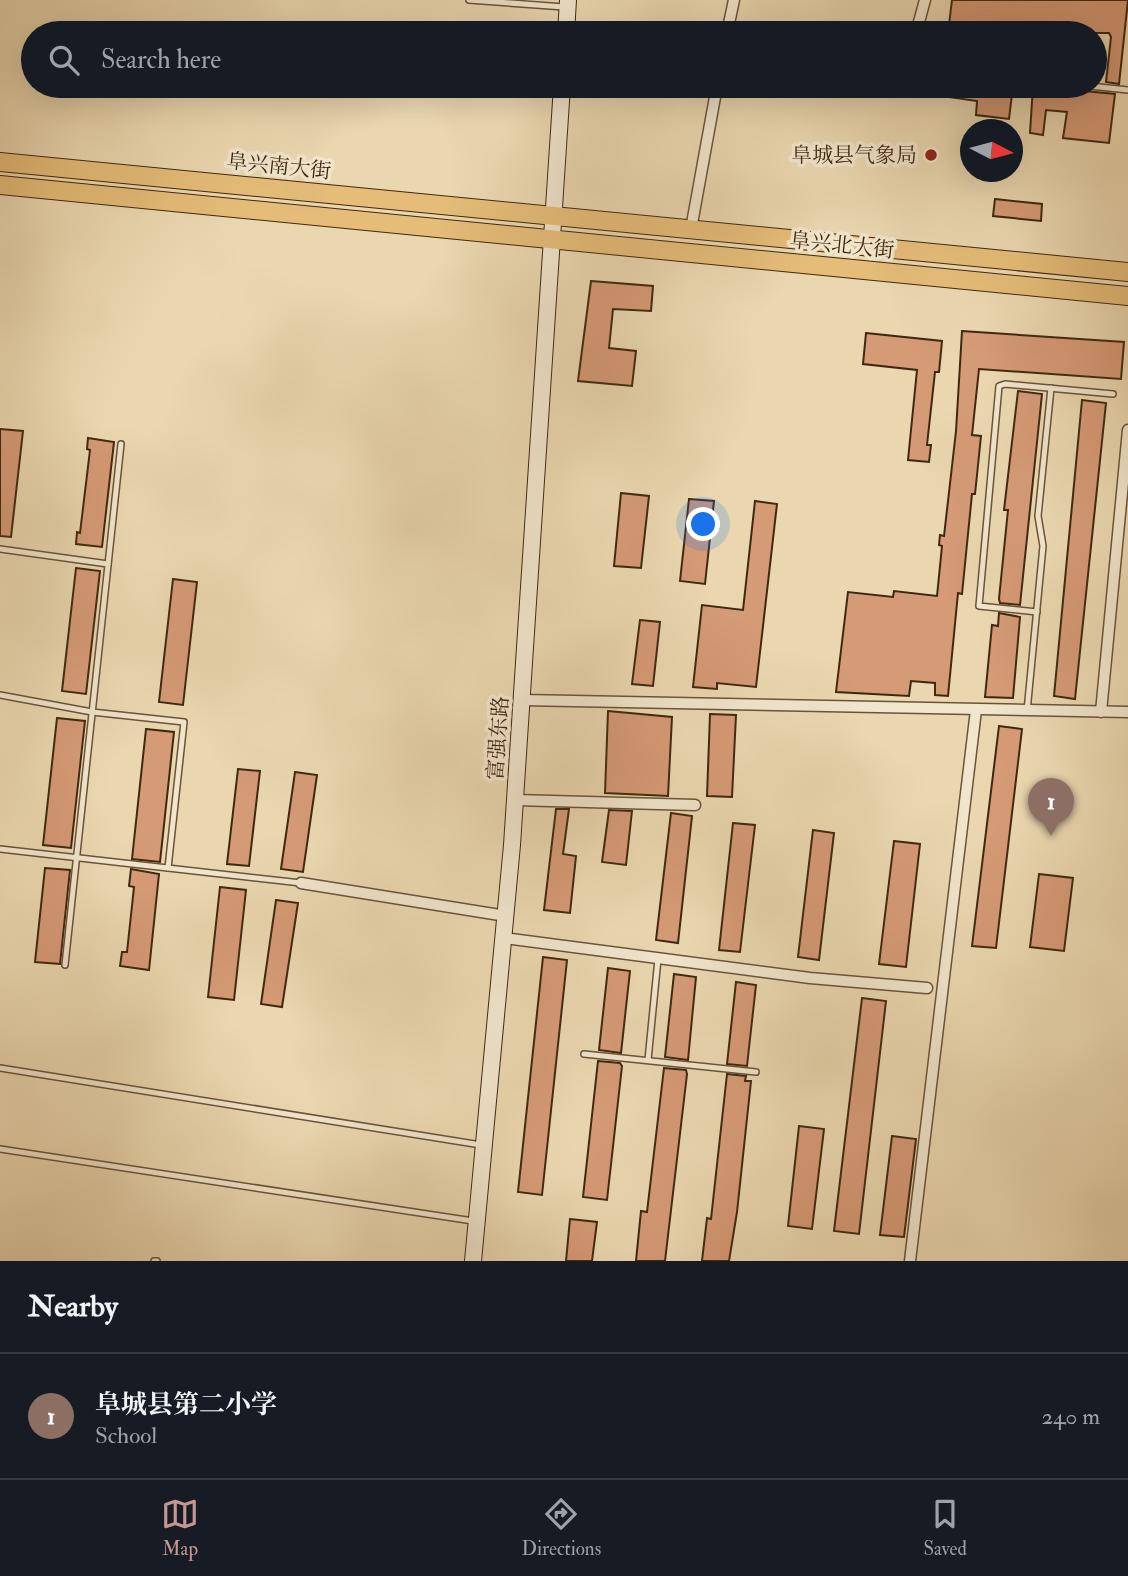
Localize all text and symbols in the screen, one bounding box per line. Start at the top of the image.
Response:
search box [21,21,1107,98]
icon: search [45,41,83,79]
text: Search here [101,44,221,76]
north arrow [960,119,1023,182]
place label: 阜城县气象局 [791,142,917,169]
marker: 阜城县气象局 [923,147,939,163]
street label: 阜兴南大街 [225,148,333,185]
street label: 阜兴北大街 [788,227,896,264]
your location [686,507,720,541]
street label: 富强东路 [482,695,515,781]
pin: 1 [1028,778,1074,836]
text: Nearby [28,1288,118,1325]
text: 阜城县第二小学 [95,1389,277,1421]
text: 1 [47,1402,55,1431]
text: 240 m [1041,1402,1100,1431]
text: School [95,1421,157,1450]
tab: Map [161,1495,199,1561]
tab: Directions [521,1495,601,1561]
tab: Saved [923,1495,967,1561]

